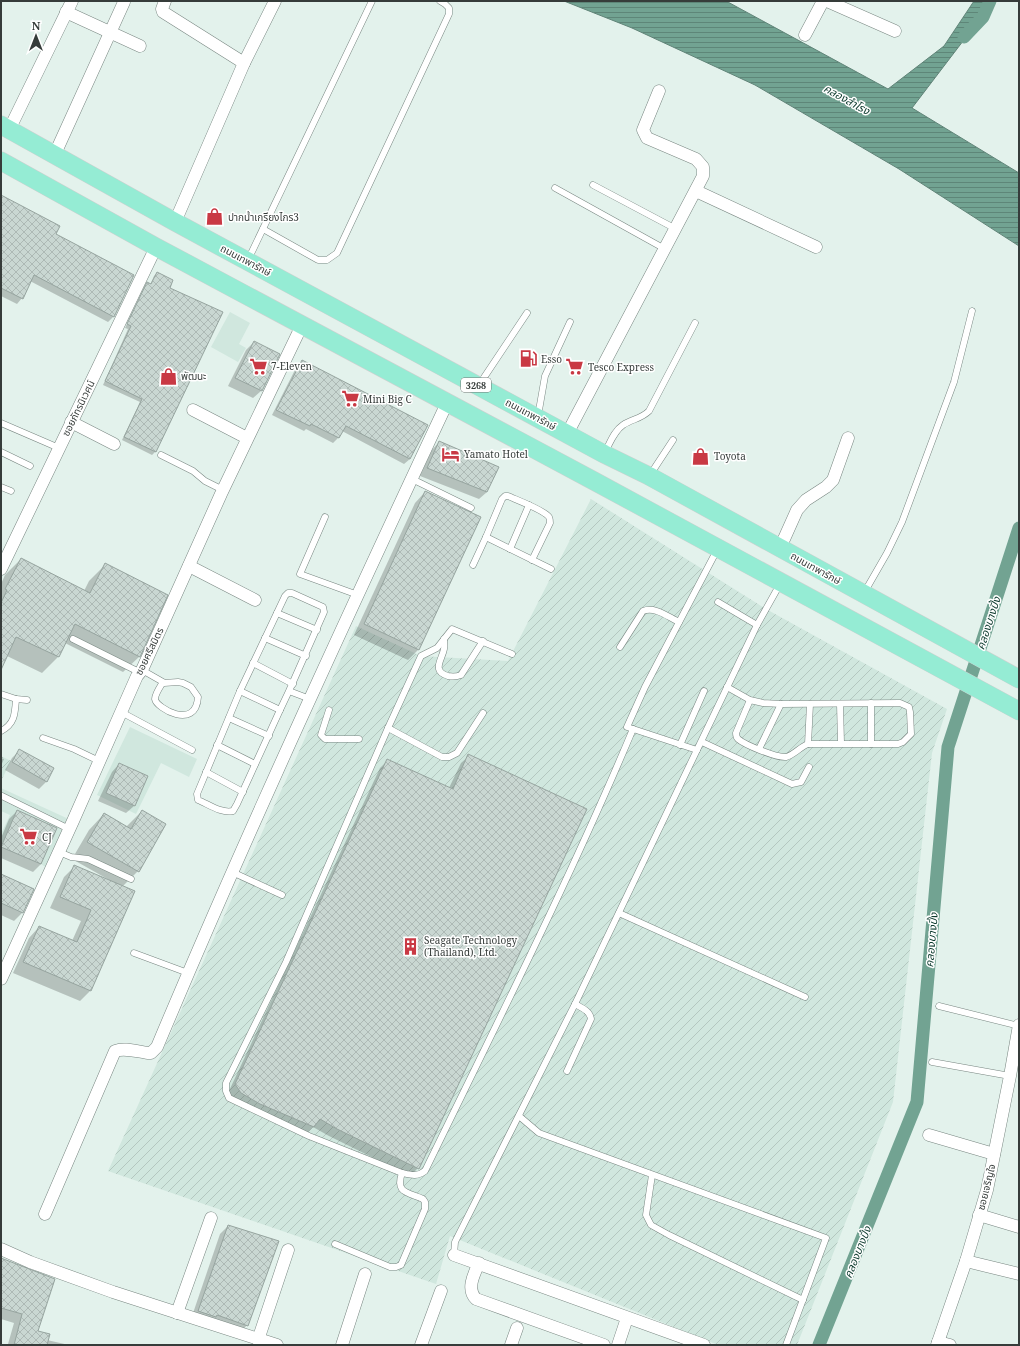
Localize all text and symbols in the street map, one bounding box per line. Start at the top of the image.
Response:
north arrow [16,16,56,56]
text: N [32,18,41,33]
water label: คลองสำโรง [821,80,874,118]
shop icon: ปากน้ำเกรียงไกร3 [205,207,225,227]
place label: ปากน้ำเกรียงไกร3 [228,210,299,224]
street label: ถนนเทพารักษ์ [218,241,274,280]
fuel station icon: Esso [518,349,538,369]
place label: Esso [541,352,562,366]
supermarket icon: 7-Eleven [248,356,268,376]
supermarket icon: Tesco Express [565,357,585,377]
place label: 7-Eleven [271,359,313,373]
place label: Tesco Express [588,360,654,374]
shop icon: พัฒนะ [158,366,178,386]
place label: พัฒนะ [181,369,207,383]
street label: ซอยภัทรนิเวศน์ [58,378,98,438]
road number: 3268 [461,378,491,392]
supermarket icon: Mini Big C [340,389,360,409]
place label: Mini Big C [363,392,412,406]
street label: ถนนเทพารักษ์ [503,395,559,434]
hotel icon: Yamato Hotel [441,444,461,464]
shop icon: Toyota [691,446,711,466]
place label: Yamato Hotel [463,447,528,461]
place label: Toyota [714,449,746,463]
street label: ถนนเทพารักษ์ [788,548,844,588]
water label: คลองบางปิ้ง [972,594,1004,651]
street label: ซอยศรีสมิตร [131,625,167,677]
supermarket icon: CJ [19,827,39,847]
place label: CJ [42,830,52,844]
water label: คลองบางปิ้ง [921,911,941,968]
place label: Seagate Technology (Thailand), Ltd. [424,933,518,959]
building icon: Seagate Technology (Thailand), Ltd. [401,936,421,956]
street label: ซอยเจริญใจ [974,1162,998,1212]
water label: คลองบางปิ้ง [840,1223,875,1280]

